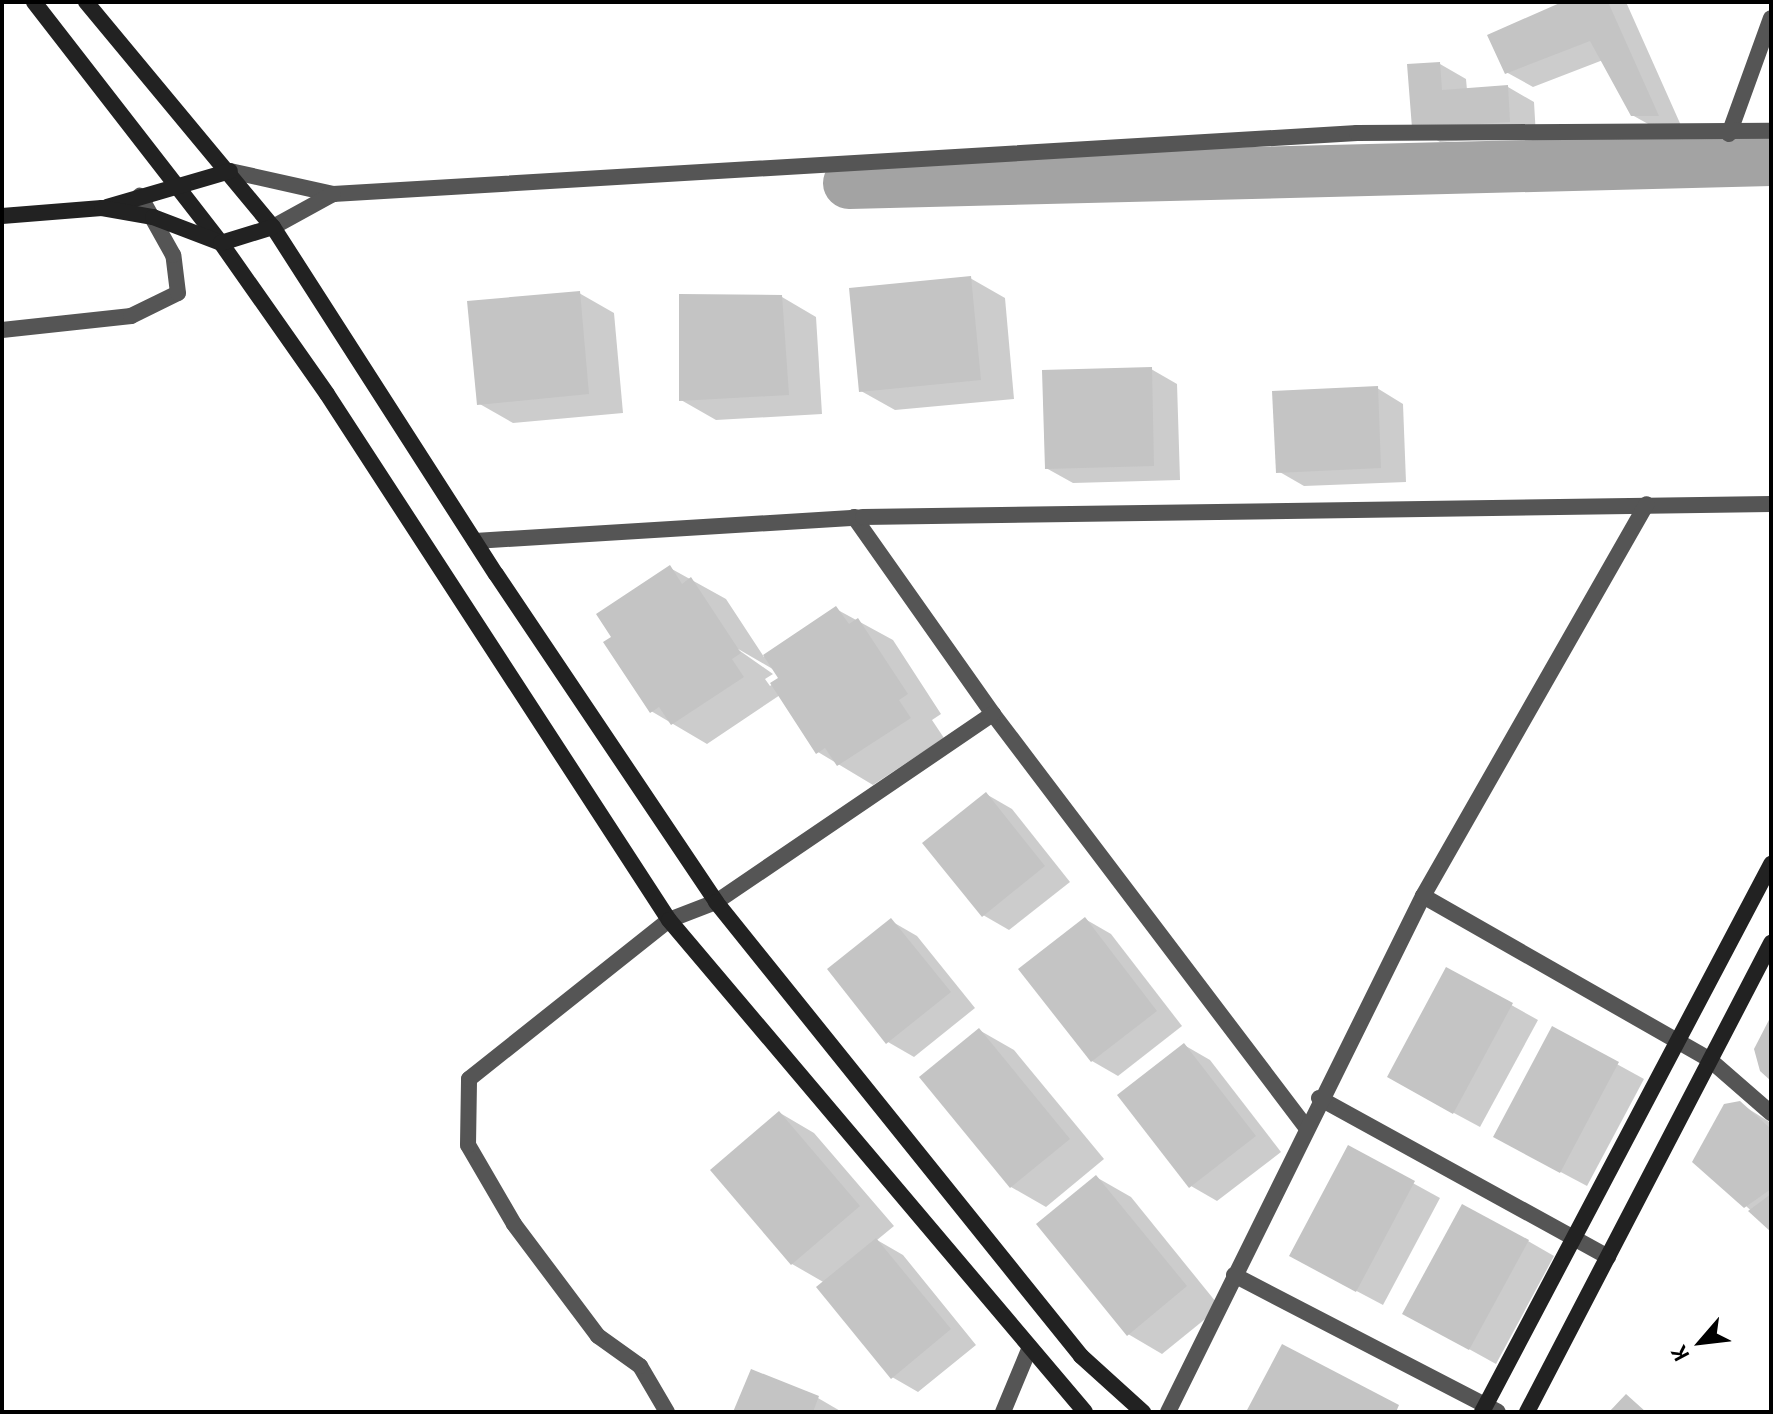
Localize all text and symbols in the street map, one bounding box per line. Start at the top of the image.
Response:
north arrow [1661,1302,1741,1382]
text: K [1664,1341,1695,1366]

